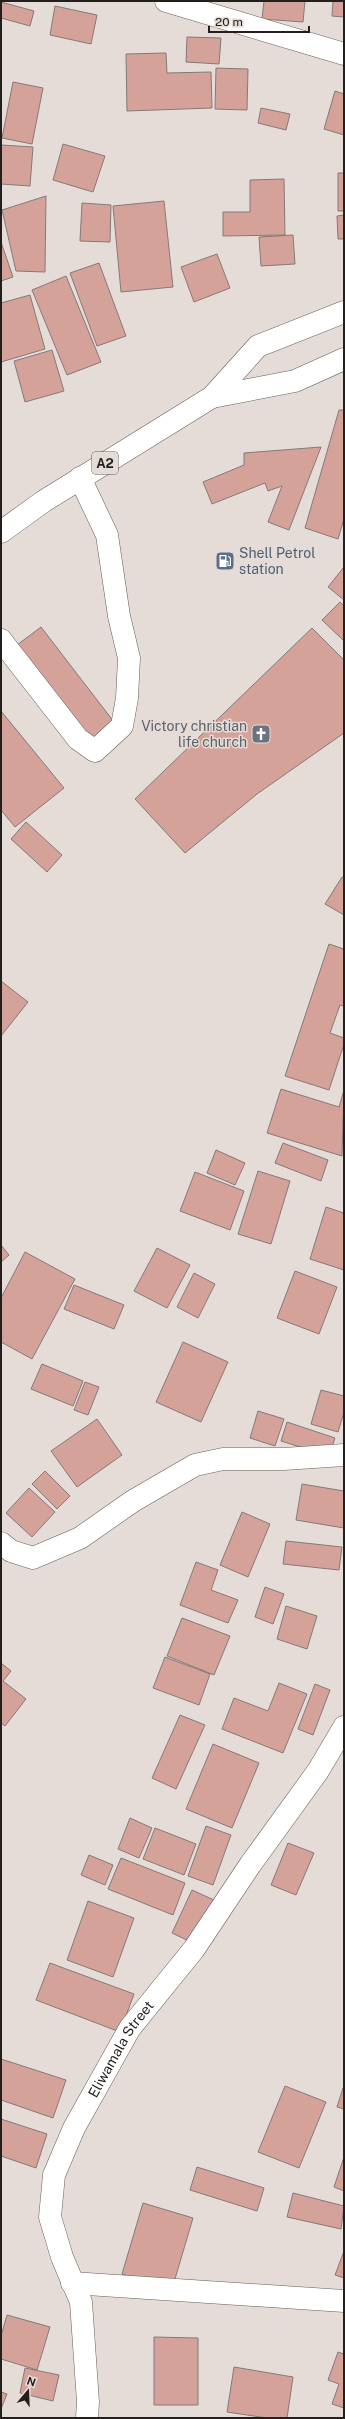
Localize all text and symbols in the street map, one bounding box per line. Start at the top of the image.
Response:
scale bar [209,8,309,34]
text: 20 m [215,15,243,29]
road number: A2 [92,452,118,474]
place label: Shell Petrol station [239,545,315,577]
fuel station icon: Shell Petrol station [214,550,236,572]
place label: Victory christian life church [141,718,247,750]
church icon: Victory christian life church [250,723,272,745]
street label: Eliwamala Street [85,1998,157,2100]
north arrow [8,2371,48,2411]
text: N [25,2374,37,2389]

